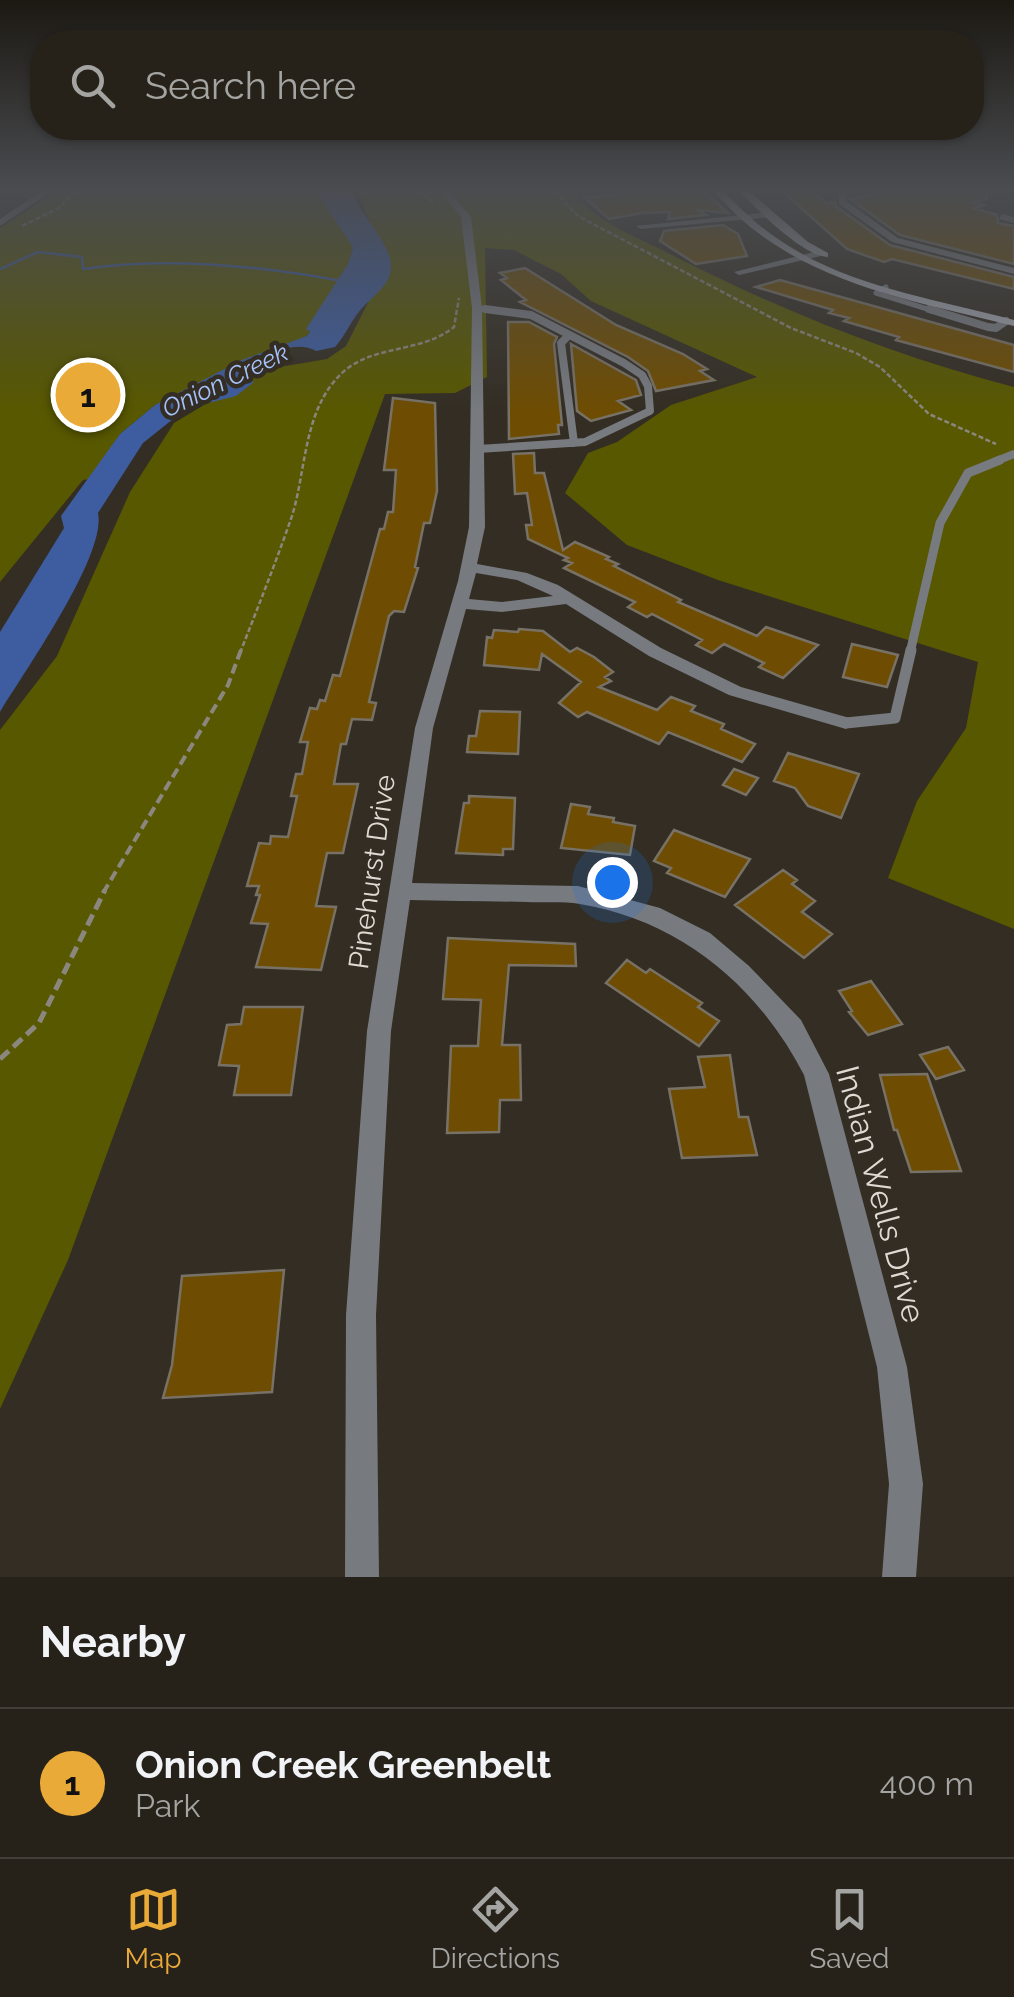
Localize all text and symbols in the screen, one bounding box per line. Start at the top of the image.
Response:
search box [30,30,984,140]
icon: search [65,58,120,113]
text: Search here [145,63,356,108]
water label: Onion Creek [157,337,293,423]
pin: 1 [56,358,120,432]
street label: Pinehurst Drive [342,773,402,971]
your location [587,857,638,908]
street label: Indian Wells Drive [829,1062,933,1326]
text: Nearby [40,1618,186,1667]
text: Onion Creek Greenbelt [135,1742,551,1787]
text: 1 [65,1765,80,1802]
text: 400 m [880,1765,974,1802]
text: Park [135,1787,200,1824]
tab: Map [125,1882,182,1975]
tab: Directions [431,1882,560,1975]
tab: Saved [809,1882,889,1975]

